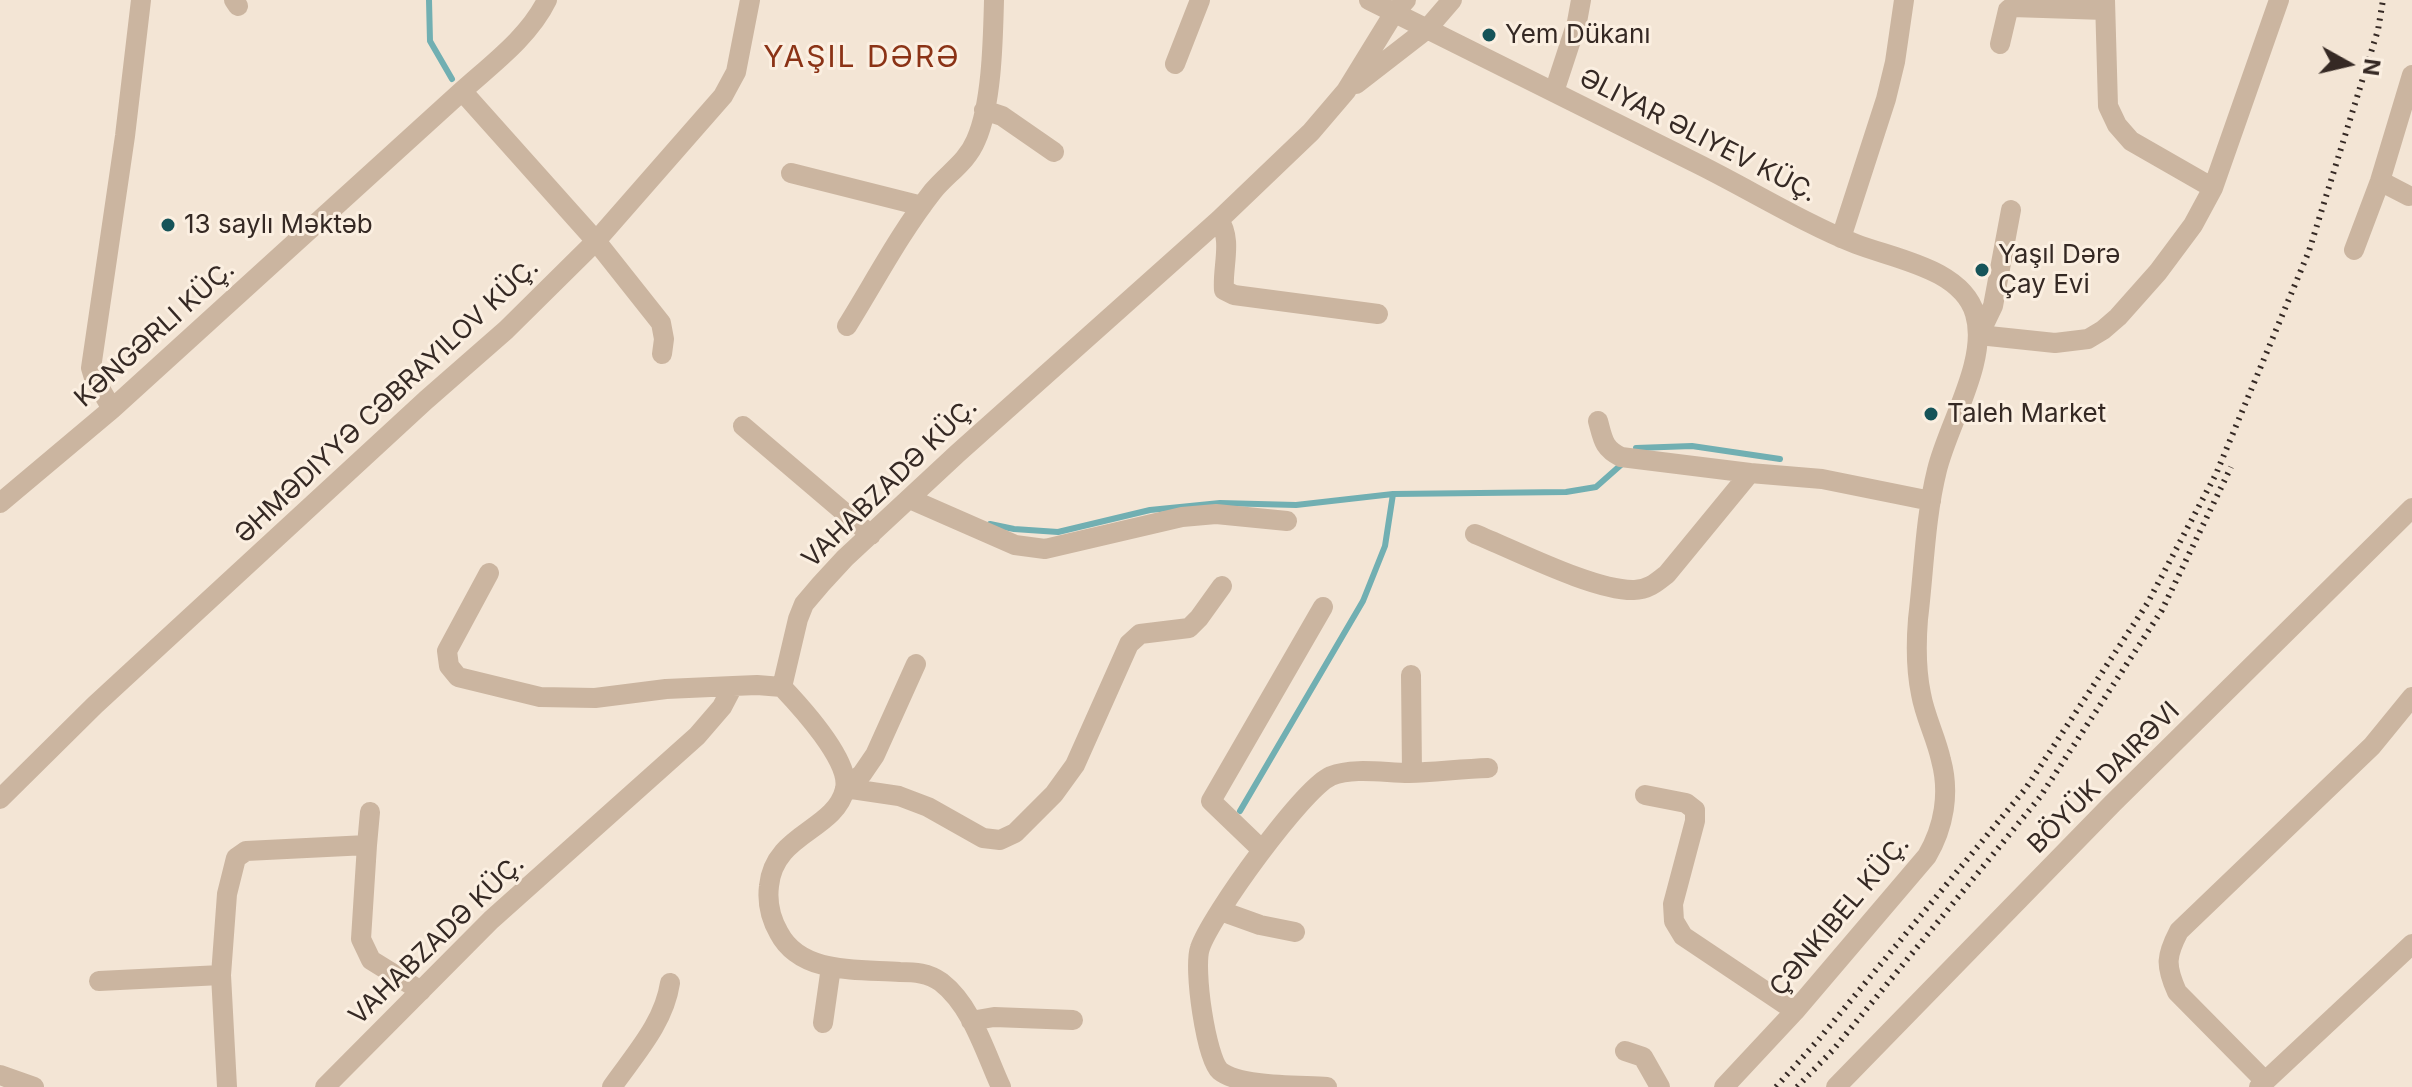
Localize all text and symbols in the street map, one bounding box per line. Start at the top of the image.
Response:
place label: Yem Dükanı [1505,19,1651,51]
north arrow [2308,24,2388,104]
marker: Yem Dükanı [1480,26,1498,44]
district label: YAŞIL DƏRƏ [763,40,961,76]
text: N [2358,57,2386,77]
street label: ƏLIYAR ƏLIYEV KÜÇ. [1574,63,1822,209]
place label: 13 saylı Məktəb [184,209,373,241]
marker: 13 saylı Məktəb [159,216,177,234]
place label: Yaşıl Dərə Çay Evi [1998,239,2120,300]
street label: ƏHMƏDIYYƏ CƏBRAYILOV KÜÇ. [229,252,545,550]
street label: KƏNGƏRLI KÜÇ. [69,254,241,414]
marker: Yaşıl Dərə Çay Evi [1973,261,1991,279]
street label: VAHABZADƏ KÜÇ. [796,391,984,575]
place label: Taleh Market [1947,398,2106,430]
marker: Taleh Market [1922,405,1940,423]
street label: BÖYÜK DAIRƏVI [2022,696,2186,860]
street label: ÇƏNKIBEL KÜÇ. [1764,829,1916,1003]
street label: VAHABZADƏ KÜÇ. [343,848,531,1032]

